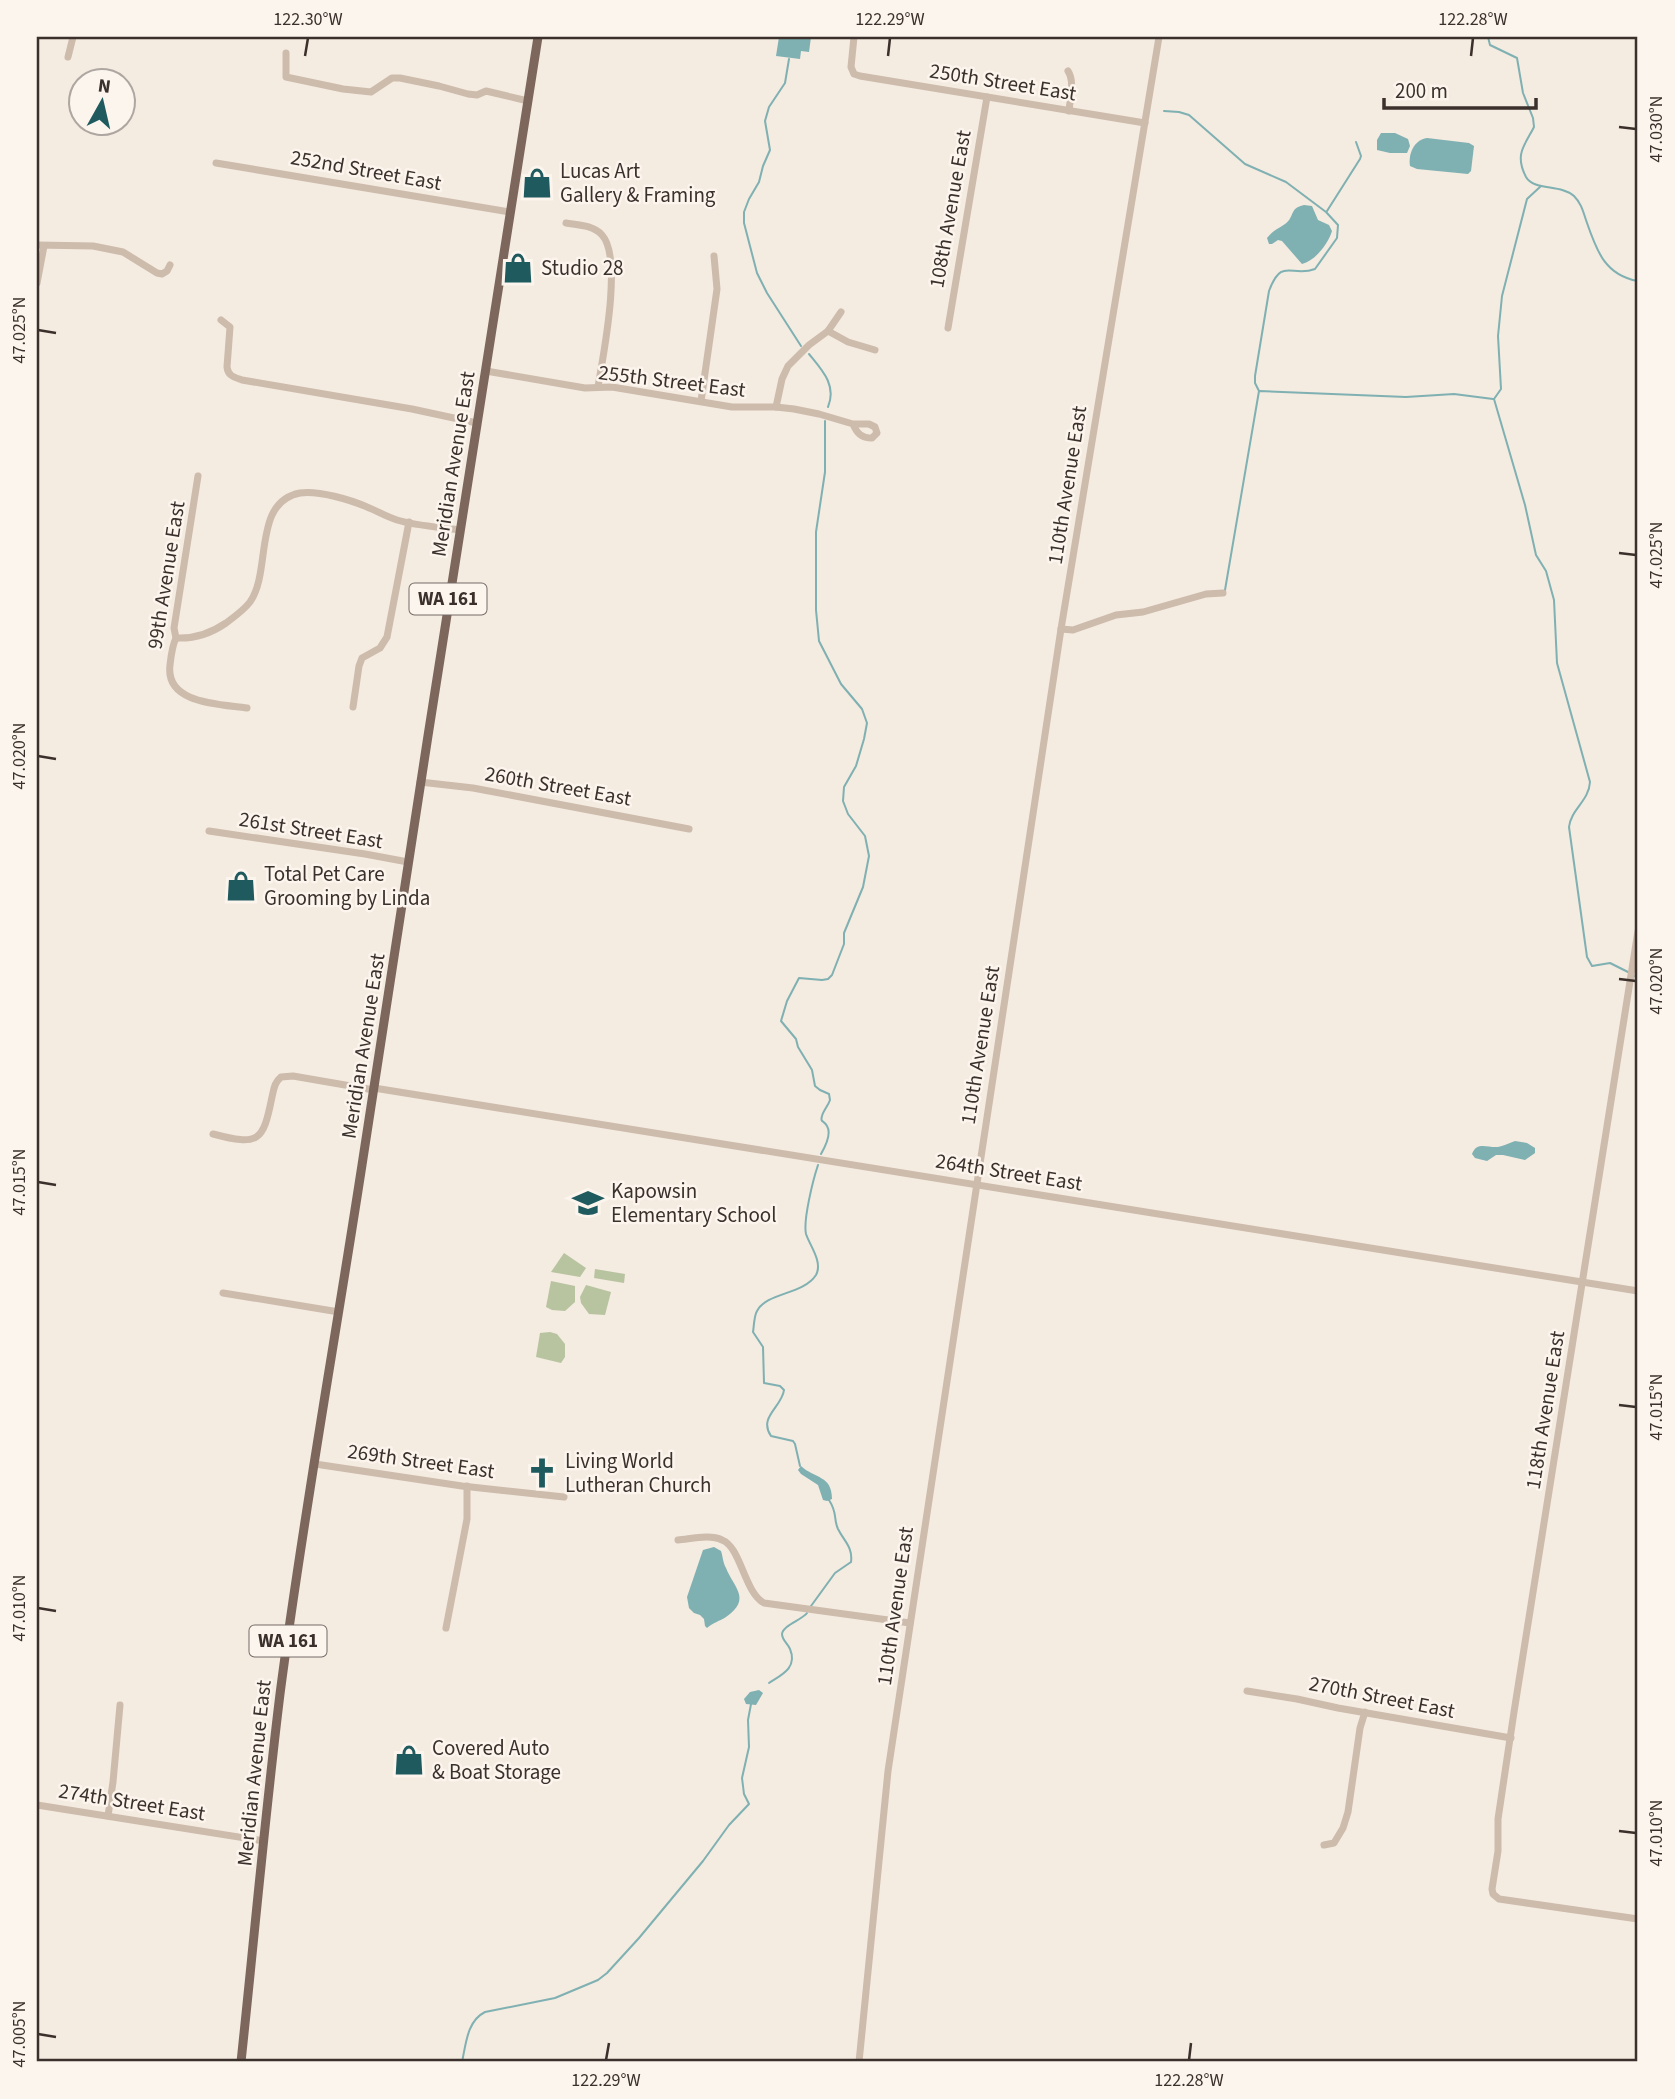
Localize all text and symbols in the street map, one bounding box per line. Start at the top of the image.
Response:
text: 122.30°W [273,7,343,32]
text: 122.29°W [855,7,925,32]
text: 122.28°W [1438,7,1508,32]
street label: 250th Street East [928,56,1078,108]
north arrow [66,66,136,136]
scale bar [1384,66,1537,110]
text: N [96,72,112,101]
text: 200 m [1395,76,1448,106]
text: 47.030°N [1644,96,1669,162]
street label: 108th Avenue East [921,128,979,290]
street label: 252nd Street East [288,142,444,198]
place label: Lucas Art Gallery & Framing [560,156,716,210]
shop icon: Lucas Art Gallery & Framing [520,166,554,200]
shop icon: Studio 28 [501,251,535,285]
place label: Studio 28 [541,253,624,283]
text: 47.025°N [7,297,32,363]
street label: 255th Street East [597,357,747,405]
street label: Meridian Avenue East [424,369,482,559]
street label: 110th Avenue East [1040,404,1094,566]
street label: 99th Avenue East [139,499,193,651]
text: 47.025°N [1644,522,1669,588]
road number: WA 161 [410,584,486,614]
text: 47.020°N [7,723,32,789]
street label: 260th Street East [483,758,633,814]
street label: 261st Street East [237,804,385,856]
place label: Total Pet Care Grooming by Linda [264,859,430,913]
shop icon: Total Pet Care Grooming by Linda [224,869,258,903]
text: 47.020°N [1644,948,1669,1014]
street label: Meridian Avenue East [334,951,392,1141]
street label: 110th Avenue East [953,964,1007,1126]
street label: 264th Street East [934,1146,1084,1198]
text: 47.015°N [7,1149,32,1215]
place label: Kapowsin Elementary School [611,1176,777,1230]
school or university icon: Kapowsin Elementary School [571,1186,605,1220]
street label: 118th Avenue East [1518,1329,1572,1491]
text: 47.015°N [1644,1374,1669,1440]
street label: 269th Street East [346,1436,496,1486]
place label: Living World Lutheran Church [565,1446,711,1500]
church icon: Living World Lutheran Church [525,1456,559,1490]
street label: 110th Avenue East [869,1525,921,1687]
text: 47.010°N [7,1575,32,1641]
road number: WA 161 [250,1625,326,1656]
street label: 270th Street East [1307,1668,1457,1726]
street label: Meridian Avenue East [229,1678,279,1868]
place label: Covered Auto & Boat Storage [432,1733,561,1787]
shop icon: Covered Auto & Boat Storage [392,1743,426,1777]
street label: 274th Street East [57,1776,207,1828]
text: 47.010°N [1644,1800,1669,1866]
text: 47.005°N [7,2001,32,2067]
text: 122.29°W [571,2068,641,2093]
text: 122.28°W [1154,2068,1224,2093]

